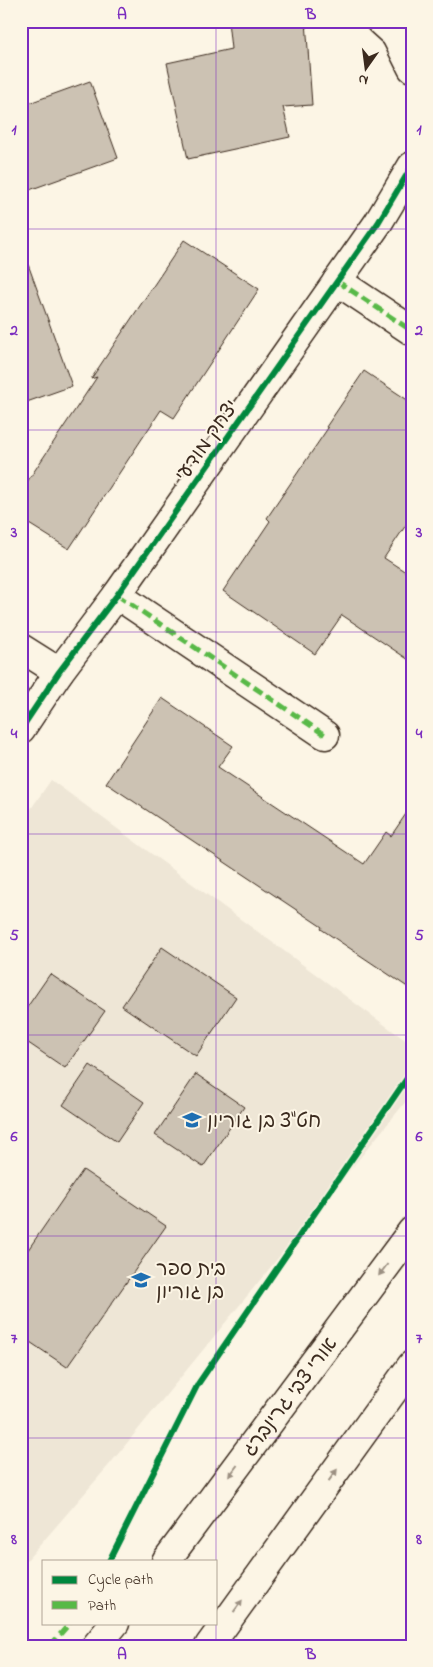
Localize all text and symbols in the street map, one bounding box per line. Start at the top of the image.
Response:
text: A [117,3,127,27]
text: B [305,3,317,27]
north arrow [340,42,390,92]
text: N [356,68,370,90]
text: 1 [11,118,17,142]
text: 1 [416,118,422,142]
text: 2 [9,319,18,343]
text: 2 [414,319,423,343]
street label: יצחק מודעי [169,395,247,488]
text: 3 [10,521,18,545]
text: 3 [415,521,423,545]
text: 4 [10,722,18,746]
text: 4 [415,722,423,746]
text: 5 [9,924,19,948]
text: 5 [414,924,424,948]
place label: חט"צ בן גוריון [207,1108,321,1137]
school or university icon: חט"צ בן גוריון [181,1109,203,1131]
text: 6 [9,1125,18,1149]
text: 6 [414,1125,423,1149]
place label: בית ספר בן גוריון [156,1256,226,1308]
one-way arrow [377,1263,388,1276]
school or university icon: בית ספר בן גוריון [130,1269,152,1291]
text: 7 [11,1327,18,1351]
text: 7 [416,1327,423,1351]
street label: אורי צבי גרינברג [236,1332,346,1463]
one-way arrow [228,1464,238,1478]
one-way arrow [328,1468,338,1481]
text: 8 [10,1528,17,1552]
text: 8 [415,1528,422,1552]
legend [42,1560,218,1624]
text: Cycle path [88,1569,153,1592]
text: Path [88,1595,116,1617]
one-way arrow [233,1599,243,1613]
text: A [117,1643,127,1667]
text: B [305,1643,317,1667]

